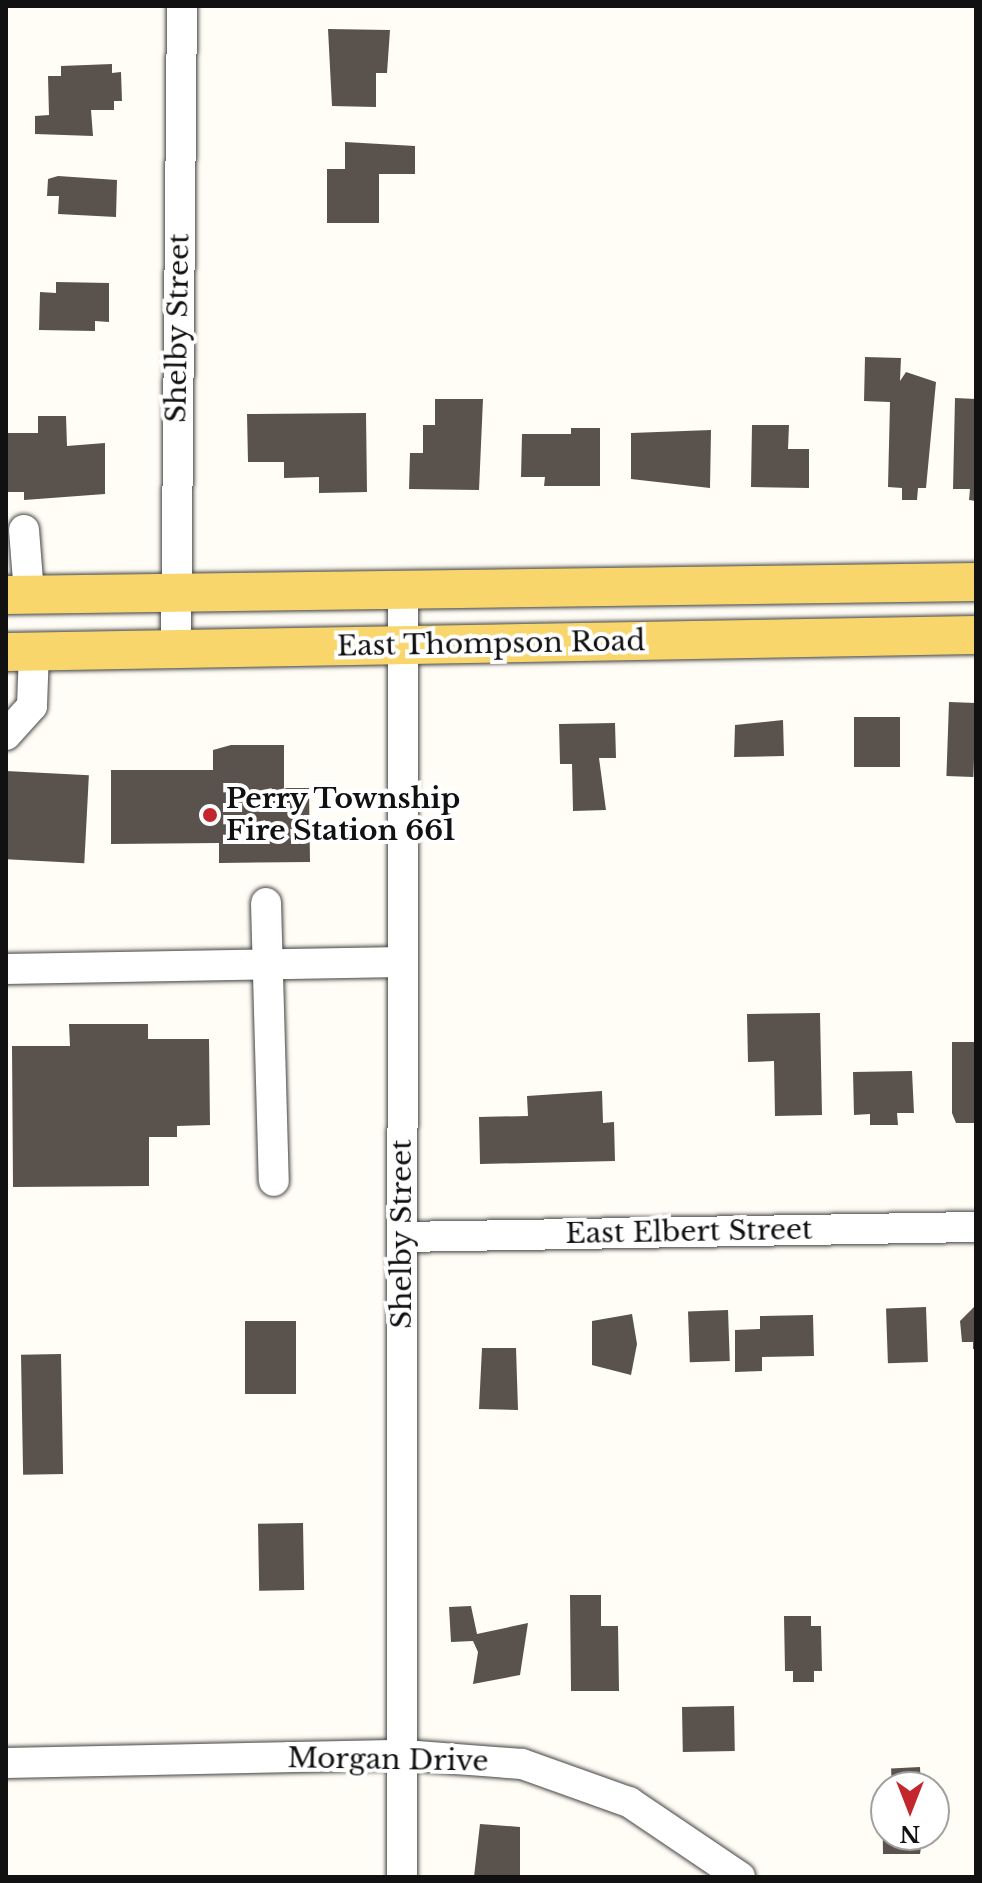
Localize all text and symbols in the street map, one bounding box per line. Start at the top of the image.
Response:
street label: Shelby Street [160,233,196,423]
street label: East Thompson Road [336,625,646,663]
place label: Perry Township Fire Station 661 [226,782,462,848]
marker: Perry Township Fire Station 661 [201,806,219,824]
street label: Shelby Street [385,1139,419,1329]
street label: East Elbert Street [565,1213,813,1251]
street label: Morgan Drive [287,1741,489,1779]
north arrow [870,1771,950,1851]
text: N [900,1820,920,1847]

